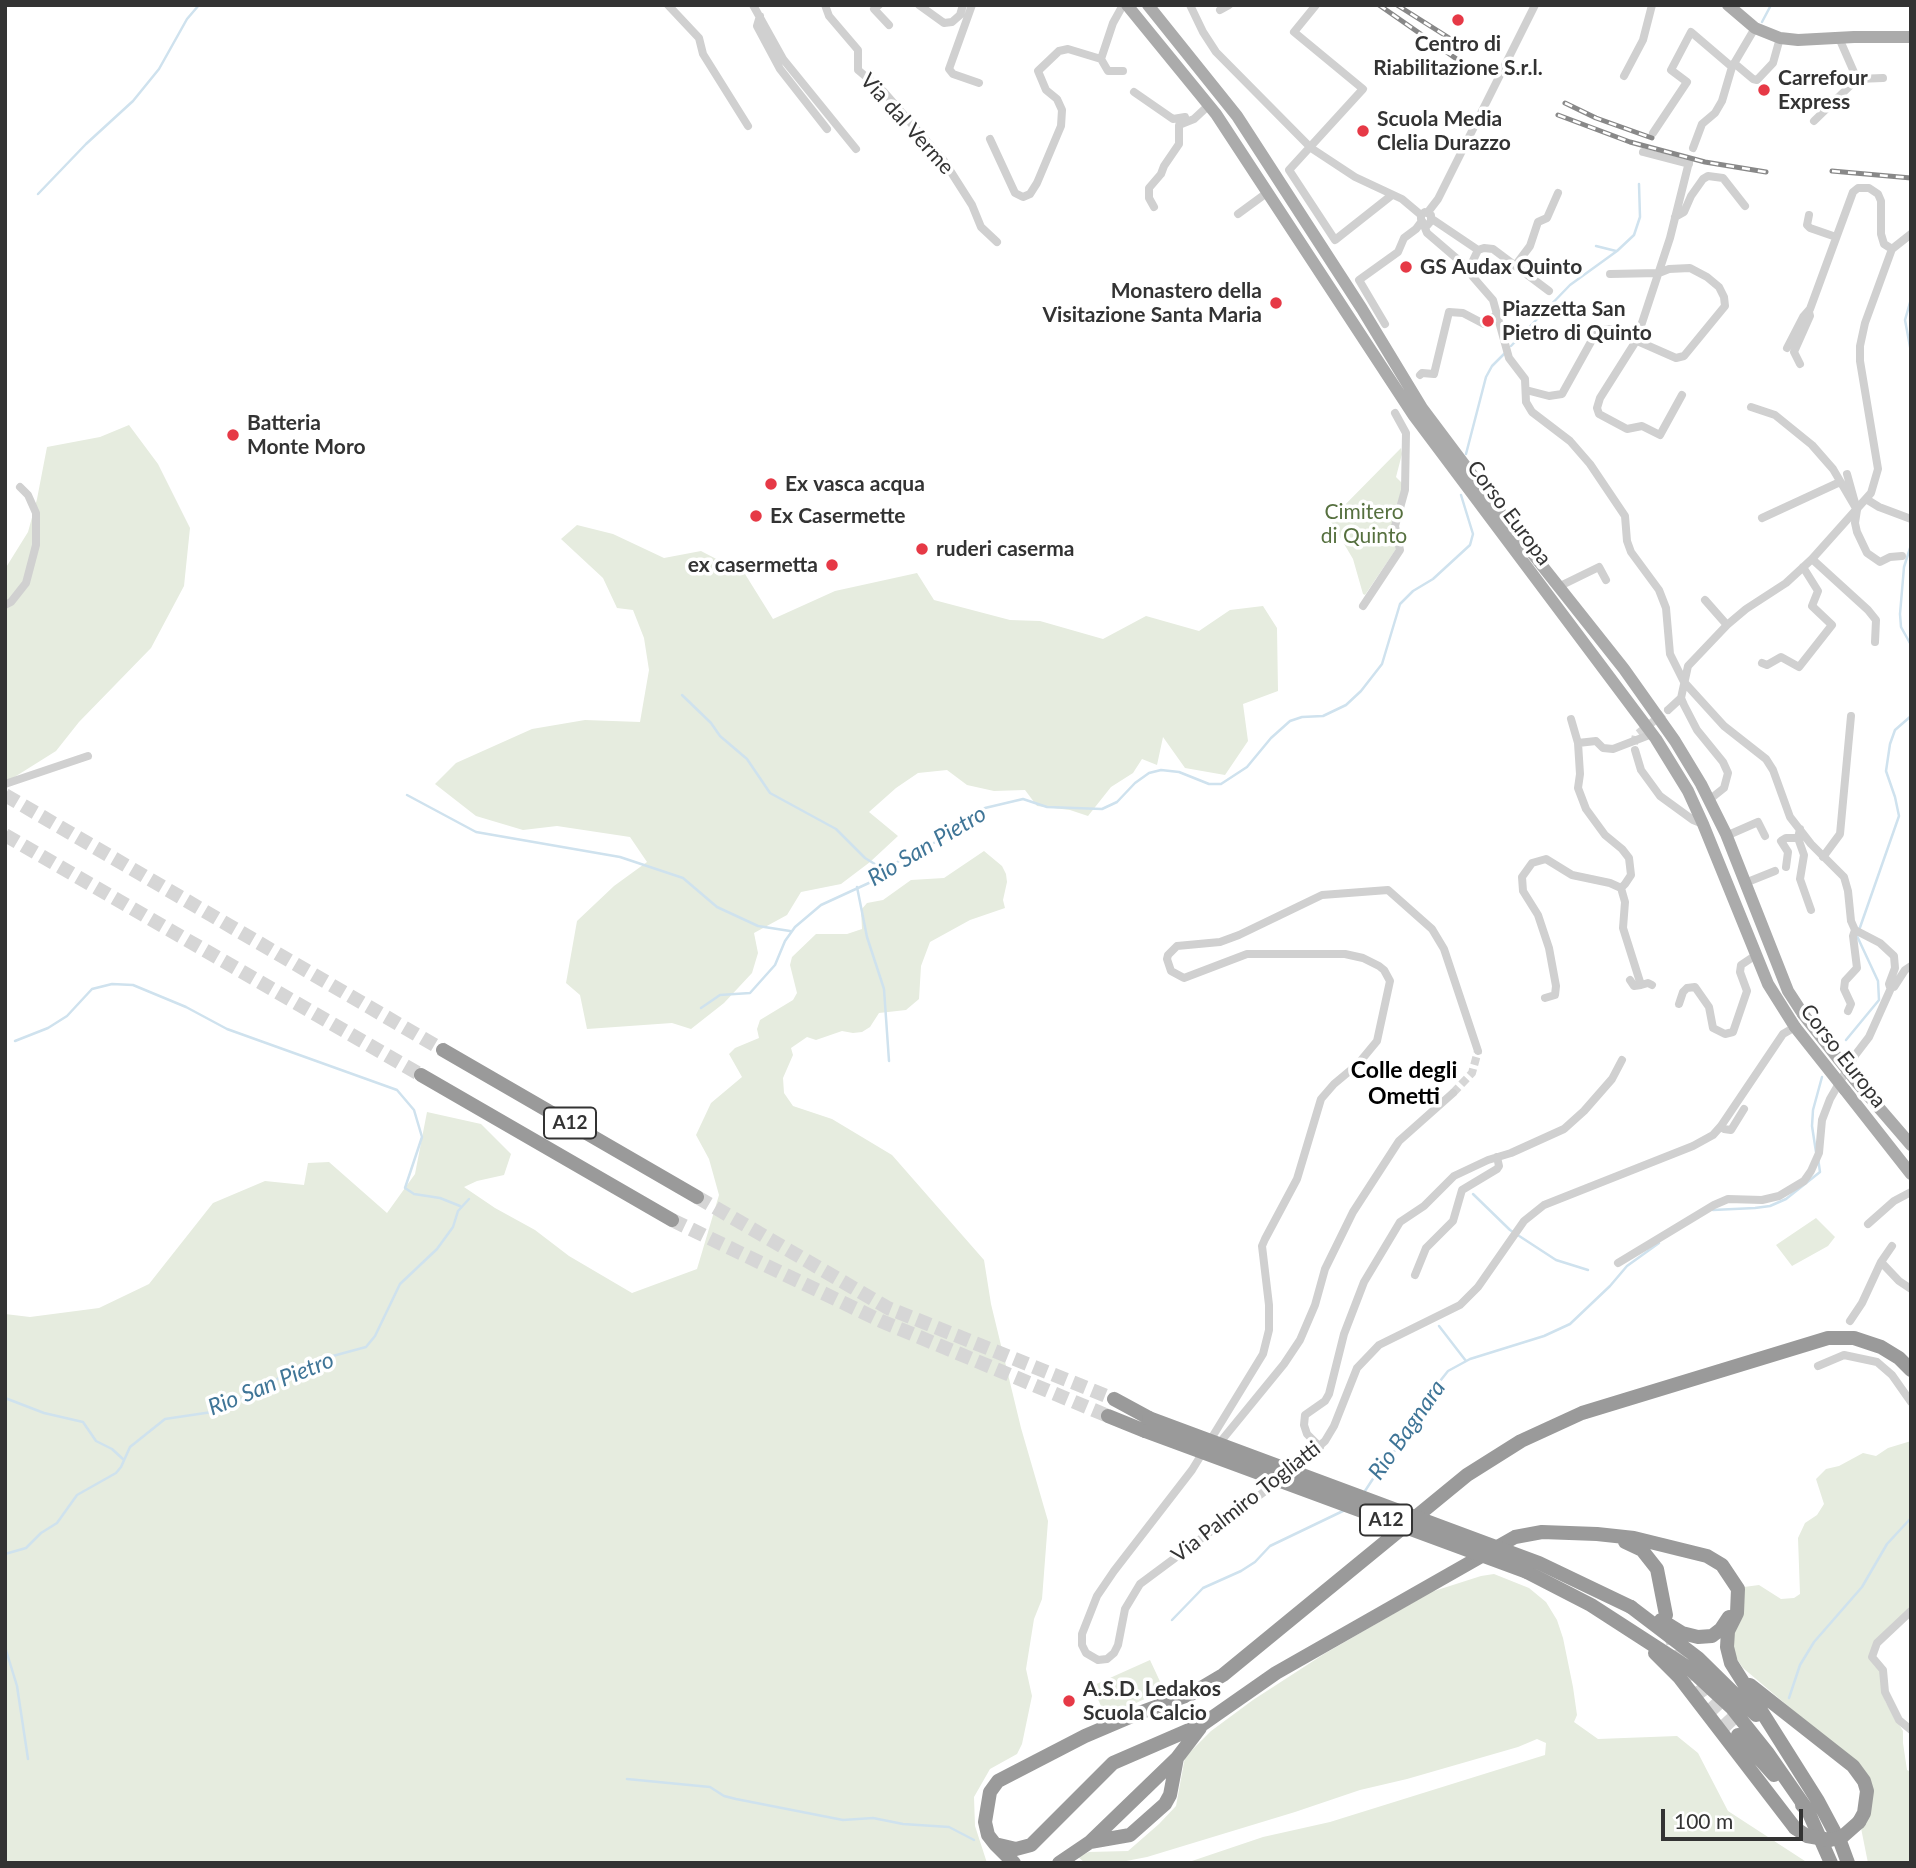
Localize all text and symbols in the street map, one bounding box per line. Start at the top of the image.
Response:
marker: Centro di Riabilitazione S.r.l. [1450,12,1466,28]
place label: Centro di Riabilitazione S.r.l. [1373,31,1543,81]
place label: Carrefour Express [1778,65,1868,115]
street label: Via dal Verme [855,68,959,180]
marker: Carrefour Express [1756,82,1772,98]
place label: Scuola Media Clelia Durazzo [1377,106,1511,156]
marker: Scuola Media Clelia Durazzo [1355,123,1371,139]
place label: GS Audax Quinto [1420,254,1582,280]
marker: GS Audax Quinto [1398,259,1414,275]
place label: Monastero della Visitazione Santa Maria [1042,278,1262,328]
marker: Monastero della Visitazione Santa Maria [1268,295,1284,311]
place label: Piazzetta San Pietro di Quinto [1502,296,1652,346]
marker: Piazzetta San Pietro di Quinto [1480,313,1496,329]
place label: Batteria Monte Moro [247,410,366,460]
marker: Batteria Monte Moro [225,427,241,443]
street label: Corso Europa [1462,456,1556,570]
place label: Ex vasca acqua [785,471,925,497]
marker: Ex vasca acqua [763,476,779,492]
park label: Cimitero di Quinto [1321,499,1407,549]
place label: Ex Casermette [770,503,906,529]
marker: Ex Casermette [748,508,764,524]
place label: ruderi caserma [936,536,1074,562]
marker: ruderi caserma [914,541,930,557]
place label: ex casermetta [688,552,818,578]
marker: ex casermetta [824,557,840,573]
water label: Rio San Pietro [863,800,991,892]
street label: Corso Europa [1795,999,1891,1113]
district label: Colle degli Ometti [1351,1057,1457,1111]
road number: A12 [544,1107,596,1138]
water label: Rio San Pietro [204,1346,338,1422]
water label: Rio Bagnara [1363,1375,1451,1485]
street label: Via Palmiro Togliatti [1167,1436,1325,1568]
road number: A12 [1360,1504,1412,1536]
place label: A.S.D. Ledakos Scuola Calcio [1083,1676,1221,1726]
marker: A.S.D. Ledakos Scuola Calcio [1061,1693,1077,1709]
scale bar [1664,1794,1806,1838]
text: 100 m [1674,1808,1733,1833]

